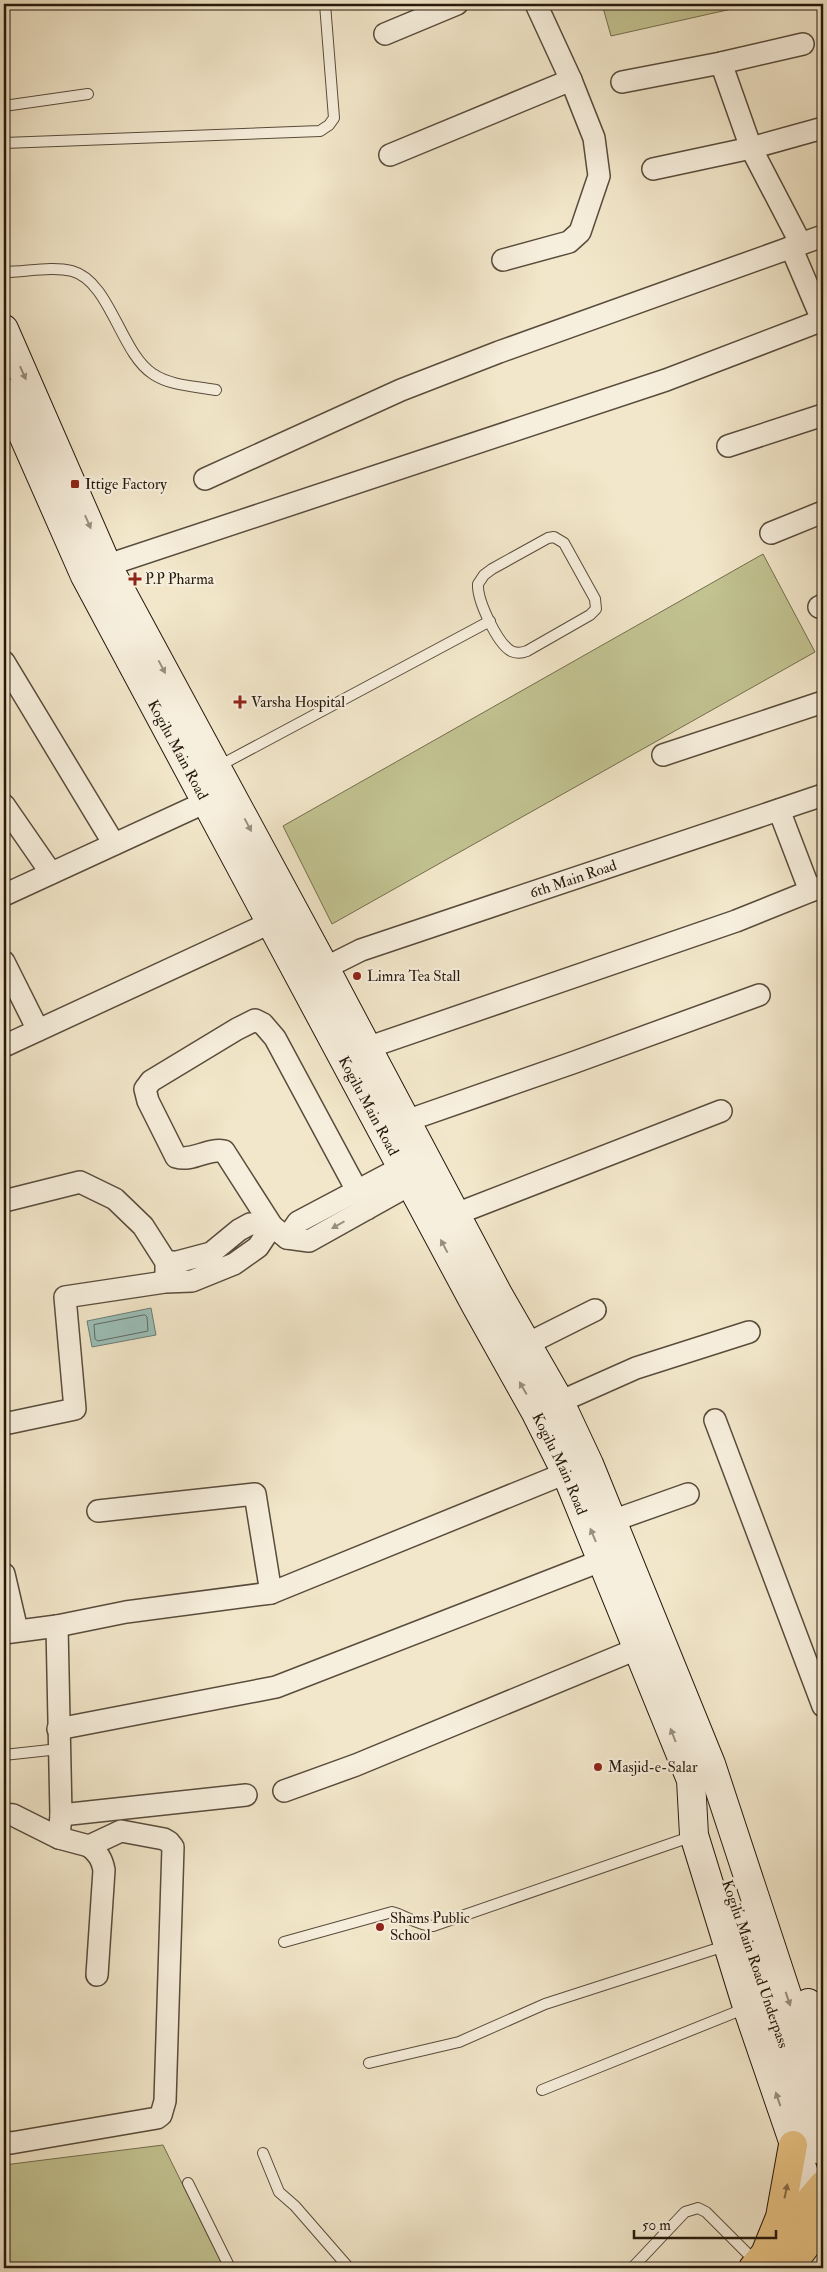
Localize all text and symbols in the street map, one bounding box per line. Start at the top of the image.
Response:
one-way arrow [20,366,28,380]
place label: Ittige Factory [85,475,167,494]
marker: Ittige Factory [69,478,81,490]
one-way arrow [85,515,93,529]
place label: P.P Pharma [145,570,215,589]
marker: P.P Pharma [129,573,141,585]
one-way arrow [158,660,166,674]
place label: Varsha Hospital [251,693,345,713]
marker: Varsha Hospital [233,695,247,709]
street label: Kogilu Main Road [144,696,213,803]
one-way arrow [244,818,252,833]
street label: 6th Main Road [527,855,620,902]
place label: Limra Tea Stall [367,967,460,986]
marker: Limra Tea Stall [351,970,363,982]
street label: Kogilu Main Road [334,1053,403,1159]
one-way arrow [331,1221,346,1229]
one-way arrow [440,1239,448,1254]
one-way arrow [518,1382,527,1395]
street label: Kogilu Main Road [528,1410,592,1518]
one-way arrow [588,1528,596,1542]
one-way arrow [669,1727,676,1742]
place label: Masjid-e-Salar [608,1758,698,1777]
marker: Masjid-e-Salar [592,1761,604,1773]
street label: Kogilu Main Road Underpass [716,1877,793,2051]
place label: Shams Public School [390,1909,470,1945]
marker: Shams Public School [374,1921,386,1933]
one-way arrow [785,1992,792,2007]
one-way arrow [774,2091,781,2106]
one-way arrow [782,2184,790,2199]
scale bar [634,2207,777,2239]
text: 50 m [642,2216,671,2235]

